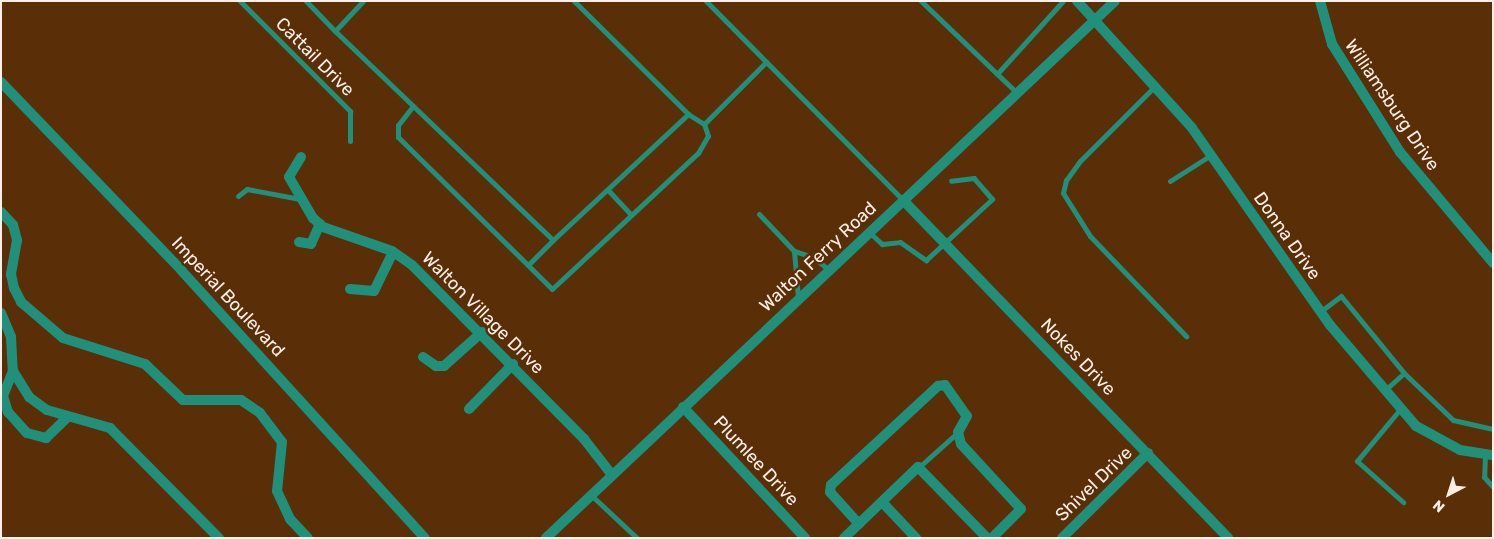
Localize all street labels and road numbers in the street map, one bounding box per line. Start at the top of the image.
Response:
street label: Cattail Drive [271,13,359,101]
street label: Williamsburg Drive [1340,35,1444,175]
street label: Donna Drive [1249,188,1325,284]
street label: Walton Ferry Road [755,197,881,317]
street label: Imperial Boulevard [167,233,289,361]
street label: Walton Village Drive [417,247,549,379]
street label: Nokes Drive [1036,314,1120,400]
street label: Plumlee Drive [709,412,803,510]
street label: Shivel Drive [1051,442,1137,526]

